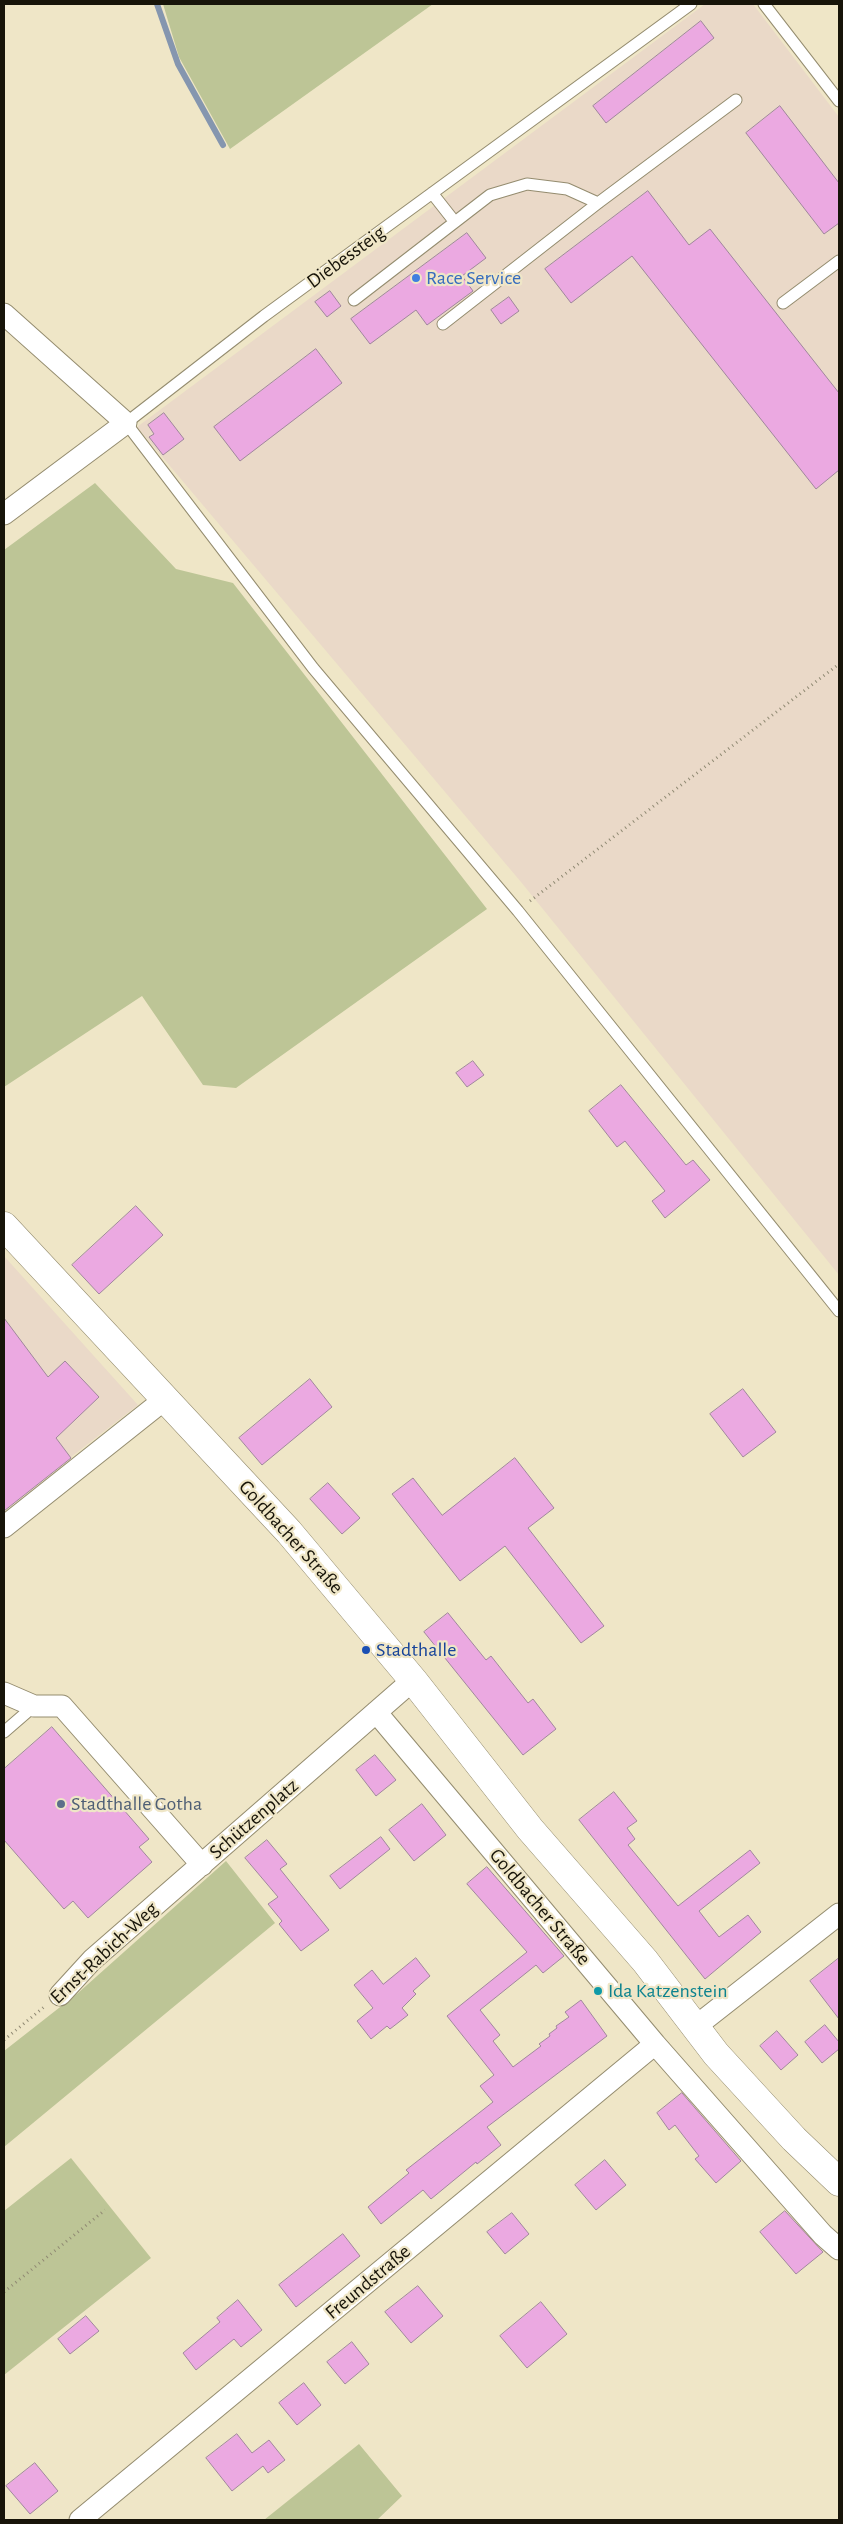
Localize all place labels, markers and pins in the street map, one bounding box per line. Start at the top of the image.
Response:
place label: Race Service [426,266,521,290]
marker: Race Service [410,272,422,284]
place label: Stadthalle [376,1638,457,1662]
marker: Stadthalle [360,1644,372,1656]
place label: Stadthalle Gotha [71,1792,202,1816]
marker: Stadthalle Gotha [55,1798,67,1810]
place label: Ida Katzenstein [608,1979,728,2003]
marker: Ida Katzenstein [592,1985,604,1997]

